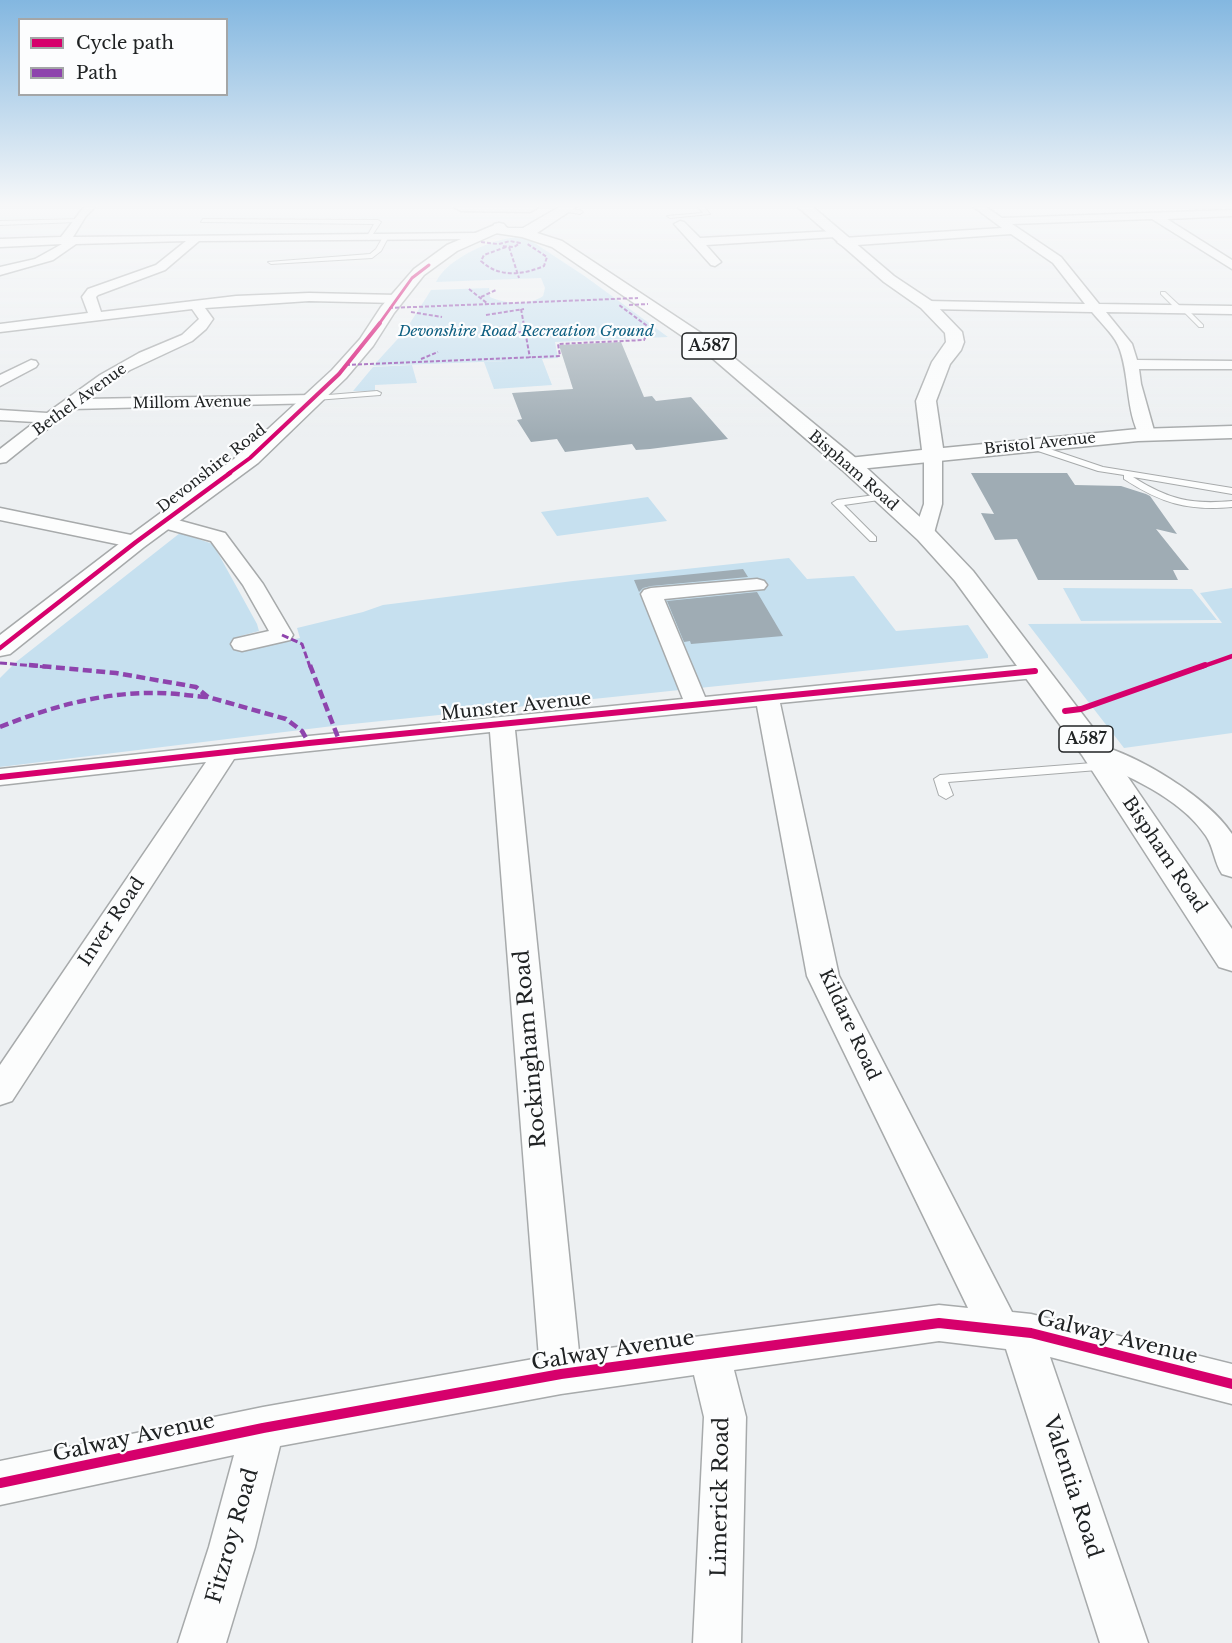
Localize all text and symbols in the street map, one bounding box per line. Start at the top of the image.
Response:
legend [18,18,228,96]
text: Cycle path [76,32,174,54]
text: Path [76,62,117,84]
park label: Devonshire Road Recreation Ground [398,323,654,341]
road number: A587 [682,333,736,359]
street label: Bethel Avenue [30,360,130,440]
street label: Millom Avenue [133,393,251,413]
street label: Devonshire Road [154,421,270,517]
street label: Bispham Road [805,427,901,515]
street label: Bristol Avenue [983,429,1097,459]
street label: Munster Avenue [440,688,592,726]
road number: A587 [1059,726,1113,752]
street label: Bispham Road [1117,793,1211,917]
street label: Inver Road [75,874,149,970]
street label: Rockingham Road [510,949,552,1149]
street label: Kildare Road [814,966,884,1084]
street label: Galway Avenue [1034,1306,1200,1370]
street label: Galway Avenue [530,1326,696,1376]
street label: Galway Avenue [51,1409,217,1467]
street label: Valentia Road [1037,1413,1107,1561]
street label: Limerick Road [707,1417,735,1577]
street label: Fitzroy Road [202,1466,264,1606]

